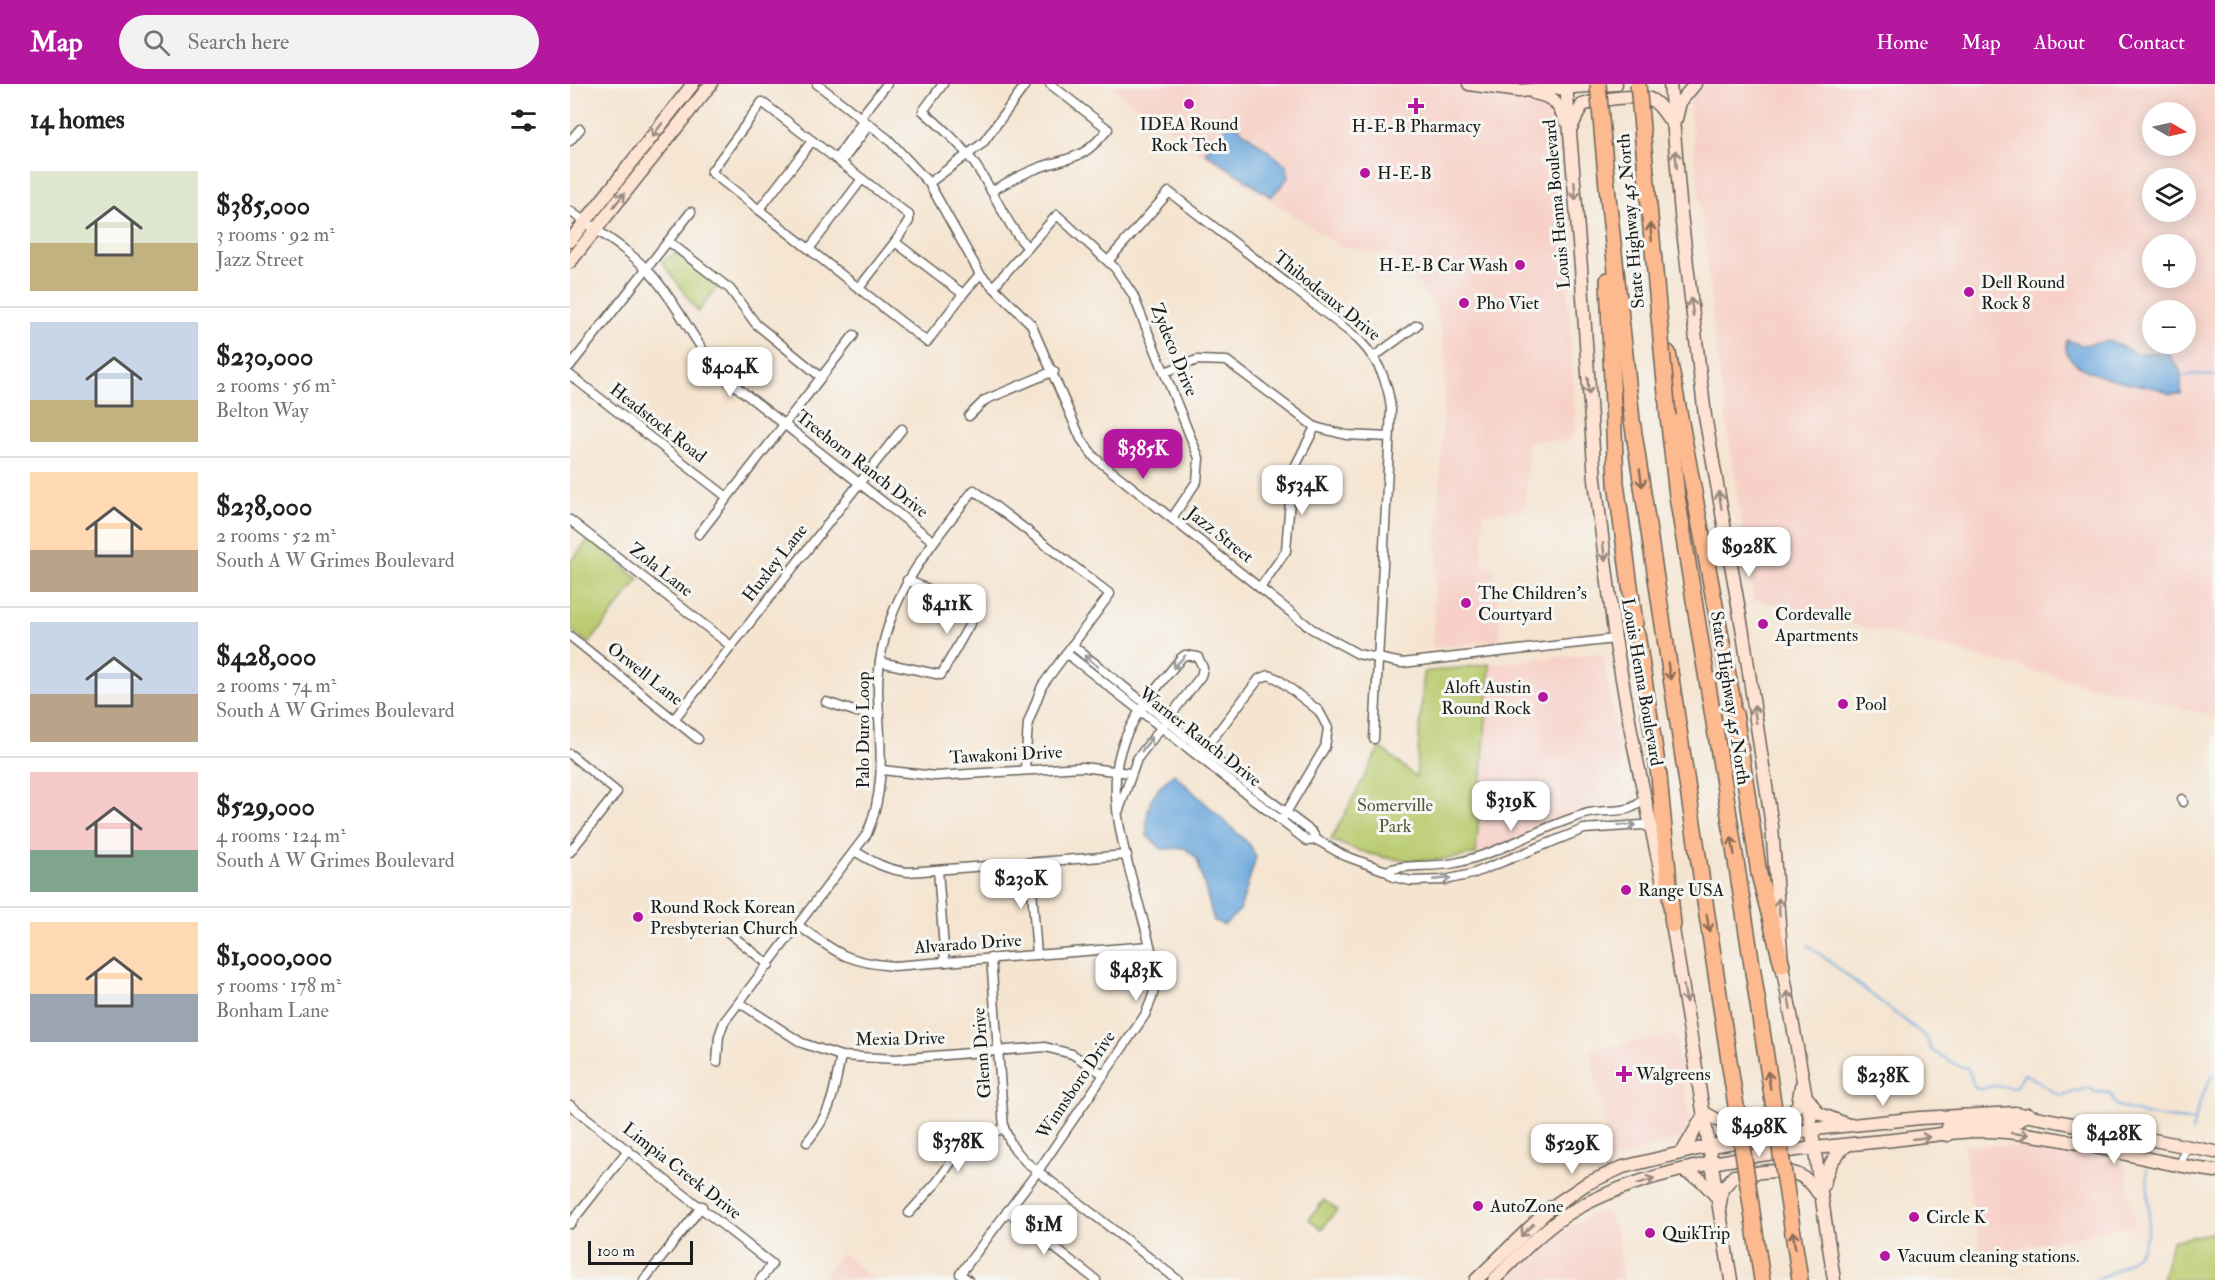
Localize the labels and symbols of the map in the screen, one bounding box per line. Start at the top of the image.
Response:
marker: IDEA Round Rock Tech [1182,97,1196,111]
marker: H-E-B Pharmacy [1409,99,1423,113]
north arrow [2142,102,2196,156]
place label: IDEA Round Rock Tech [1140,113,1238,157]
place label: H-E-B Pharmacy [1351,115,1482,138]
street label: Louis Henna Boulevard [1538,118,1576,290]
one-way arrow [651,122,664,138]
street label: State Highway 45 North [1612,132,1650,310]
one-way arrow [1671,150,1682,170]
place label: H-E-B [1377,162,1432,185]
marker: H-E-B [1358,166,1372,180]
one-way arrow [1570,181,1581,200]
one-way arrow [613,192,626,208]
one-way arrow [1645,222,1656,242]
street label: Thibodeaux Drive [1269,246,1386,346]
place label: H-E-B Car Wash [1379,254,1509,277]
marker: H-E-B Car Wash [1513,258,1527,272]
place label: Dell Round Rock 8 [1981,271,2065,315]
marker: Dell Round Rock 8 [1962,285,1976,299]
place label: Pho Viet [1476,292,1539,315]
marker: Pho Viet [1457,296,1471,310]
one-way arrow [1686,298,1697,318]
street label: Zydeco Drive [1145,300,1203,400]
pin: $404K [688,347,772,398]
one-way arrow [1582,375,1593,395]
street label: Headstock Road [605,378,711,468]
street label: Treehorn Ranch Drive [791,405,933,523]
pin: $385K [1101,429,1185,480]
pin: $534K [1260,465,1344,516]
one-way arrow [1635,468,1646,487]
one-way arrow [1714,491,1725,511]
street label: Jazz Street [1181,501,1258,568]
street label: Huxley Lane [737,519,813,607]
pin: $928K [1707,527,1791,578]
street label: Zola Lane [624,538,698,602]
one-way arrow [1599,542,1610,562]
place label: The Children's Courtyard [1478,582,1587,626]
pin: $411K [905,584,989,635]
marker: The Children's Courtyard [1459,596,1473,610]
street label: Louis Henna Boulevard [1616,596,1668,768]
place label: Cordevalle Apartments [1774,603,1858,647]
street label: State Highway 45 North [1705,609,1755,787]
marker: Cordevalle Apartments [1756,617,1770,631]
street label: Orwell Lane [602,637,688,711]
one-way arrow [1083,654,1099,667]
one-way arrow [1172,654,1186,669]
one-way arrow [1663,661,1674,680]
street label: Palo Duro Loop [852,671,875,789]
place label: Aloft Austin Round Rock [1441,676,1531,720]
street label: Warner Ranch Drive [1133,681,1266,792]
marker: Aloft Austin Round Rock [1536,690,1550,704]
place label: Pool [1855,693,1887,716]
marker: Pool [1836,697,1850,711]
one-way arrow [1749,704,1760,724]
one-way arrow [1141,737,1154,753]
street label: Tawakoni Drive [949,741,1064,769]
pin: $319K [1469,781,1553,832]
park label: Somerville Park [1357,794,1434,838]
one-way arrow [1617,820,1637,831]
one-way arrow [1728,837,1739,856]
pin: $230K [979,859,1063,910]
one-way arrow [1432,873,1452,884]
place label: Range USA [1638,879,1725,902]
marker: Range USA [1619,883,1633,897]
place label: Round Rock Korean Presbyterian Church [650,896,798,940]
one-way arrow [1773,897,1784,917]
marker: Round Rock Korean Presbyterian Church [631,910,645,924]
one-way arrow [1702,913,1713,932]
street label: Alvarado Drive [912,929,1023,959]
pin: $483K [1094,951,1178,1002]
one-way arrow [1679,983,1690,1003]
one-way arrow [1783,990,1794,1010]
street label: Glenn Drive [967,1006,997,1099]
street label: Winnsboro Drive [1031,1026,1121,1144]
street label: Mexia Drive [855,1027,946,1051]
pin: $238K [1841,1056,1925,1107]
place label: Walgreens [1635,1063,1711,1086]
marker: Walgreens [1617,1067,1631,1081]
one-way arrow [1764,1071,1775,1091]
pin: $498K [1717,1107,1801,1158]
pin: $428K [2072,1114,2156,1165]
street label: Limpia Creek Drive [618,1117,747,1225]
pin: $378K [916,1122,1000,1173]
pin: $529K [1530,1124,1614,1175]
one-way arrow [2010,1129,2030,1140]
one-way arrow [1910,1132,1930,1143]
one-way arrow [1636,1175,1655,1186]
place label: AutoZone [1489,1195,1564,1218]
marker: AutoZone [1471,1199,1485,1213]
pin: $1M [1015,1205,1073,1256]
place label: Circle K [1926,1206,1987,1229]
marker: Circle K [1907,1210,1921,1224]
one-way arrow [1520,1222,1535,1237]
place label: QuikTrip [1662,1222,1730,1245]
marker: QuikTrip [1643,1226,1657,1240]
one-way arrow [1788,1231,1799,1251]
scale bar [588,1238,693,1266]
place label: Vacuum cleaning stations. [1897,1245,2080,1268]
marker: Vacuum cleaning stations. [1878,1249,1892,1263]

